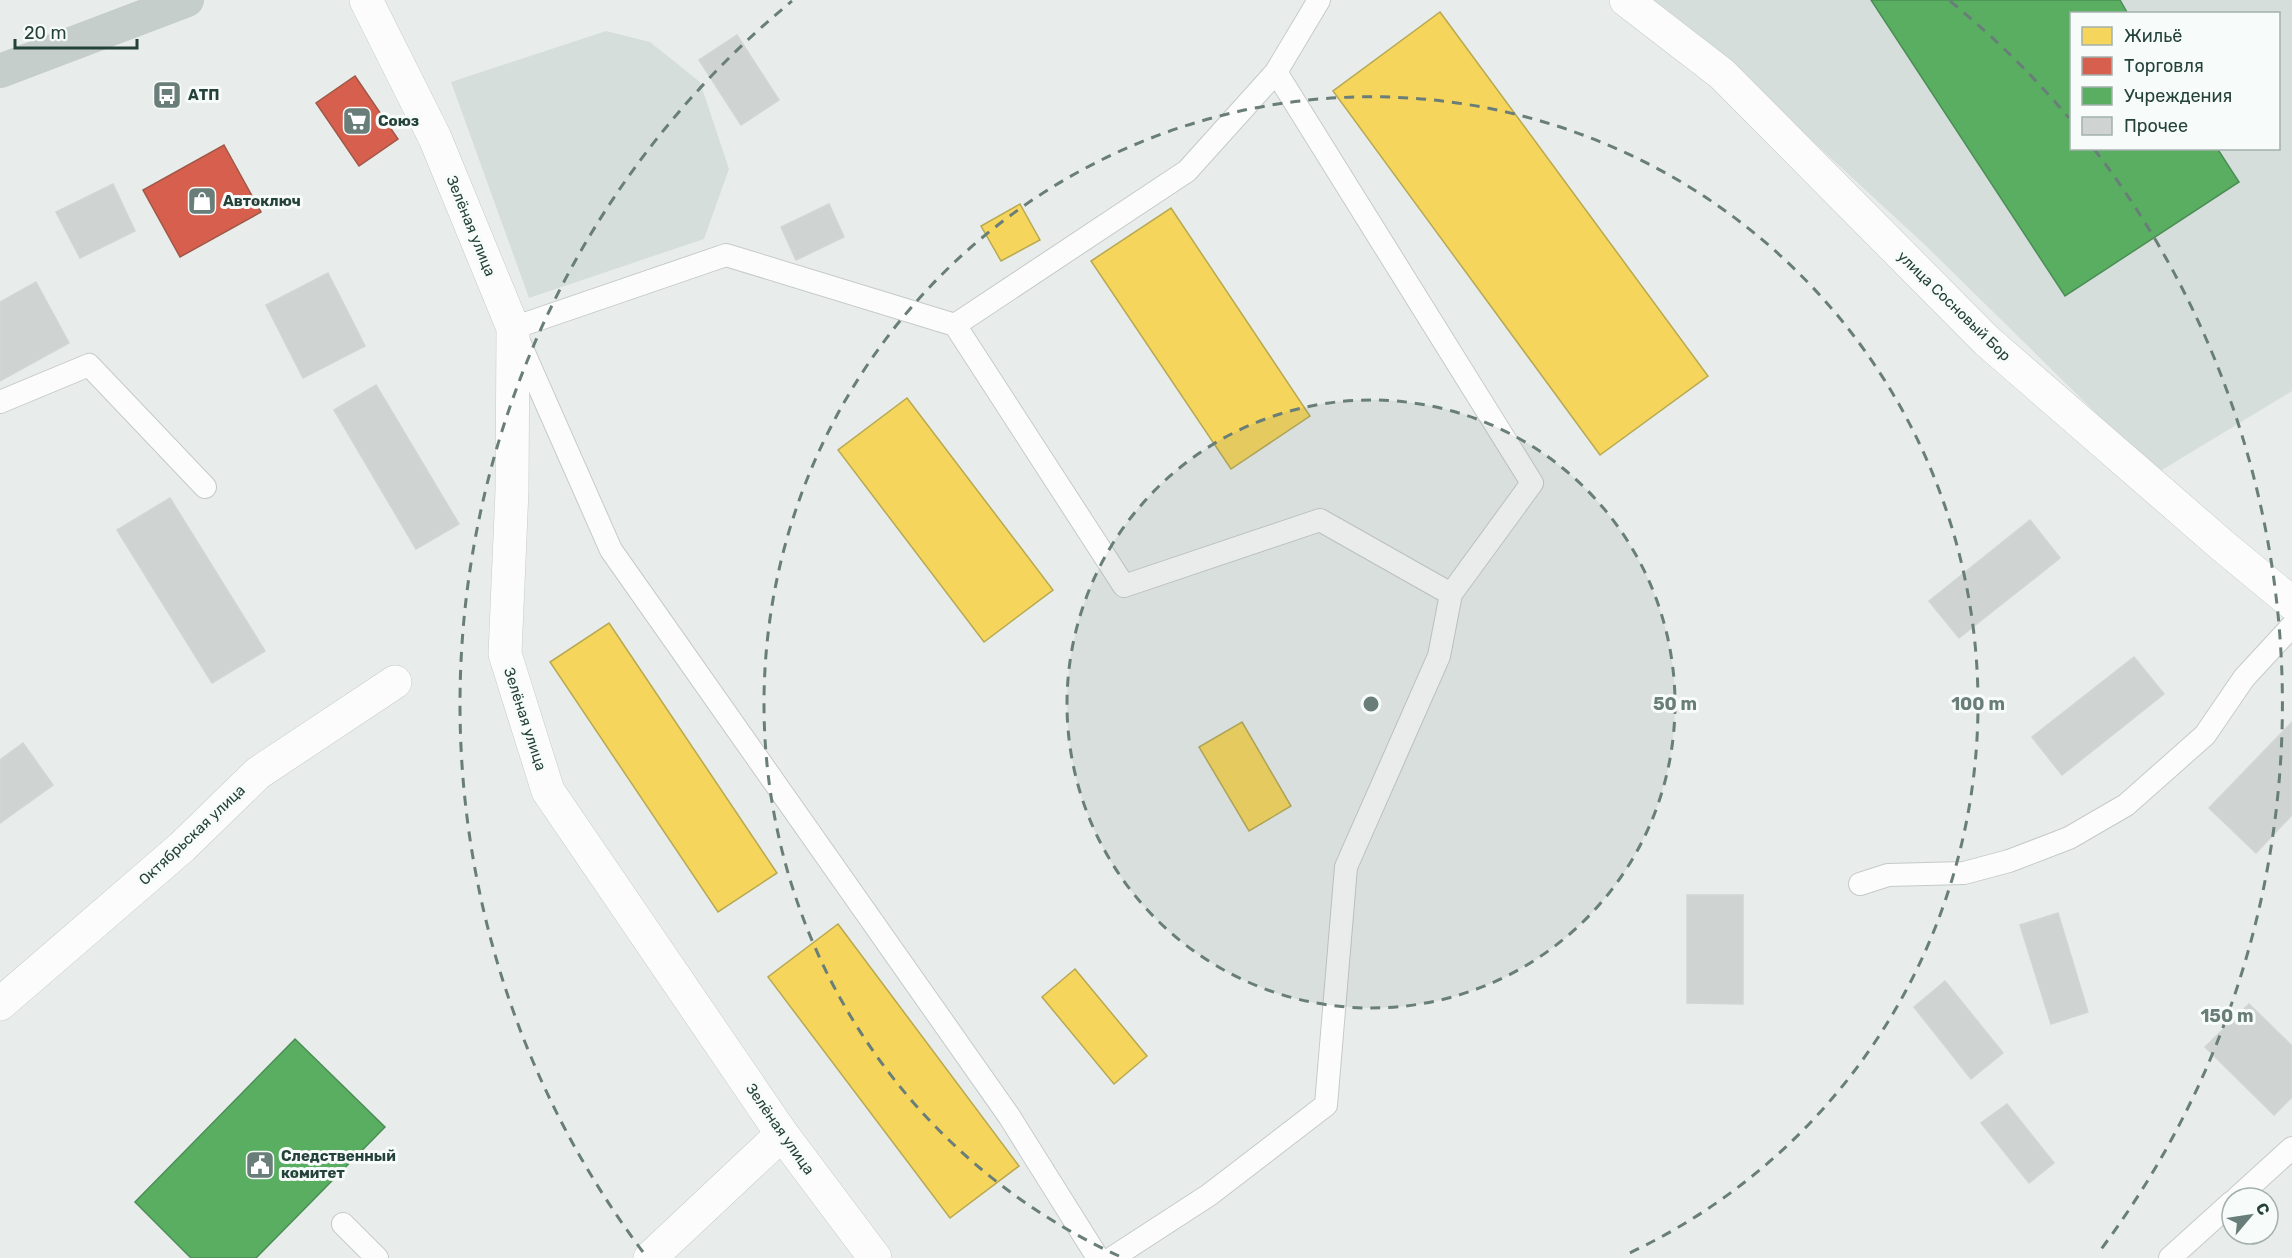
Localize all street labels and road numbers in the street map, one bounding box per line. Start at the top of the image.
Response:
street label: Зелёная улица [443,173,499,279]
street label: улица Сосновый Бор [1894,247,2014,365]
street label: Зелёная улица [500,665,550,773]
street label: Октябрьская улица [135,781,249,889]
street label: Зелёная улица [742,1080,818,1178]

